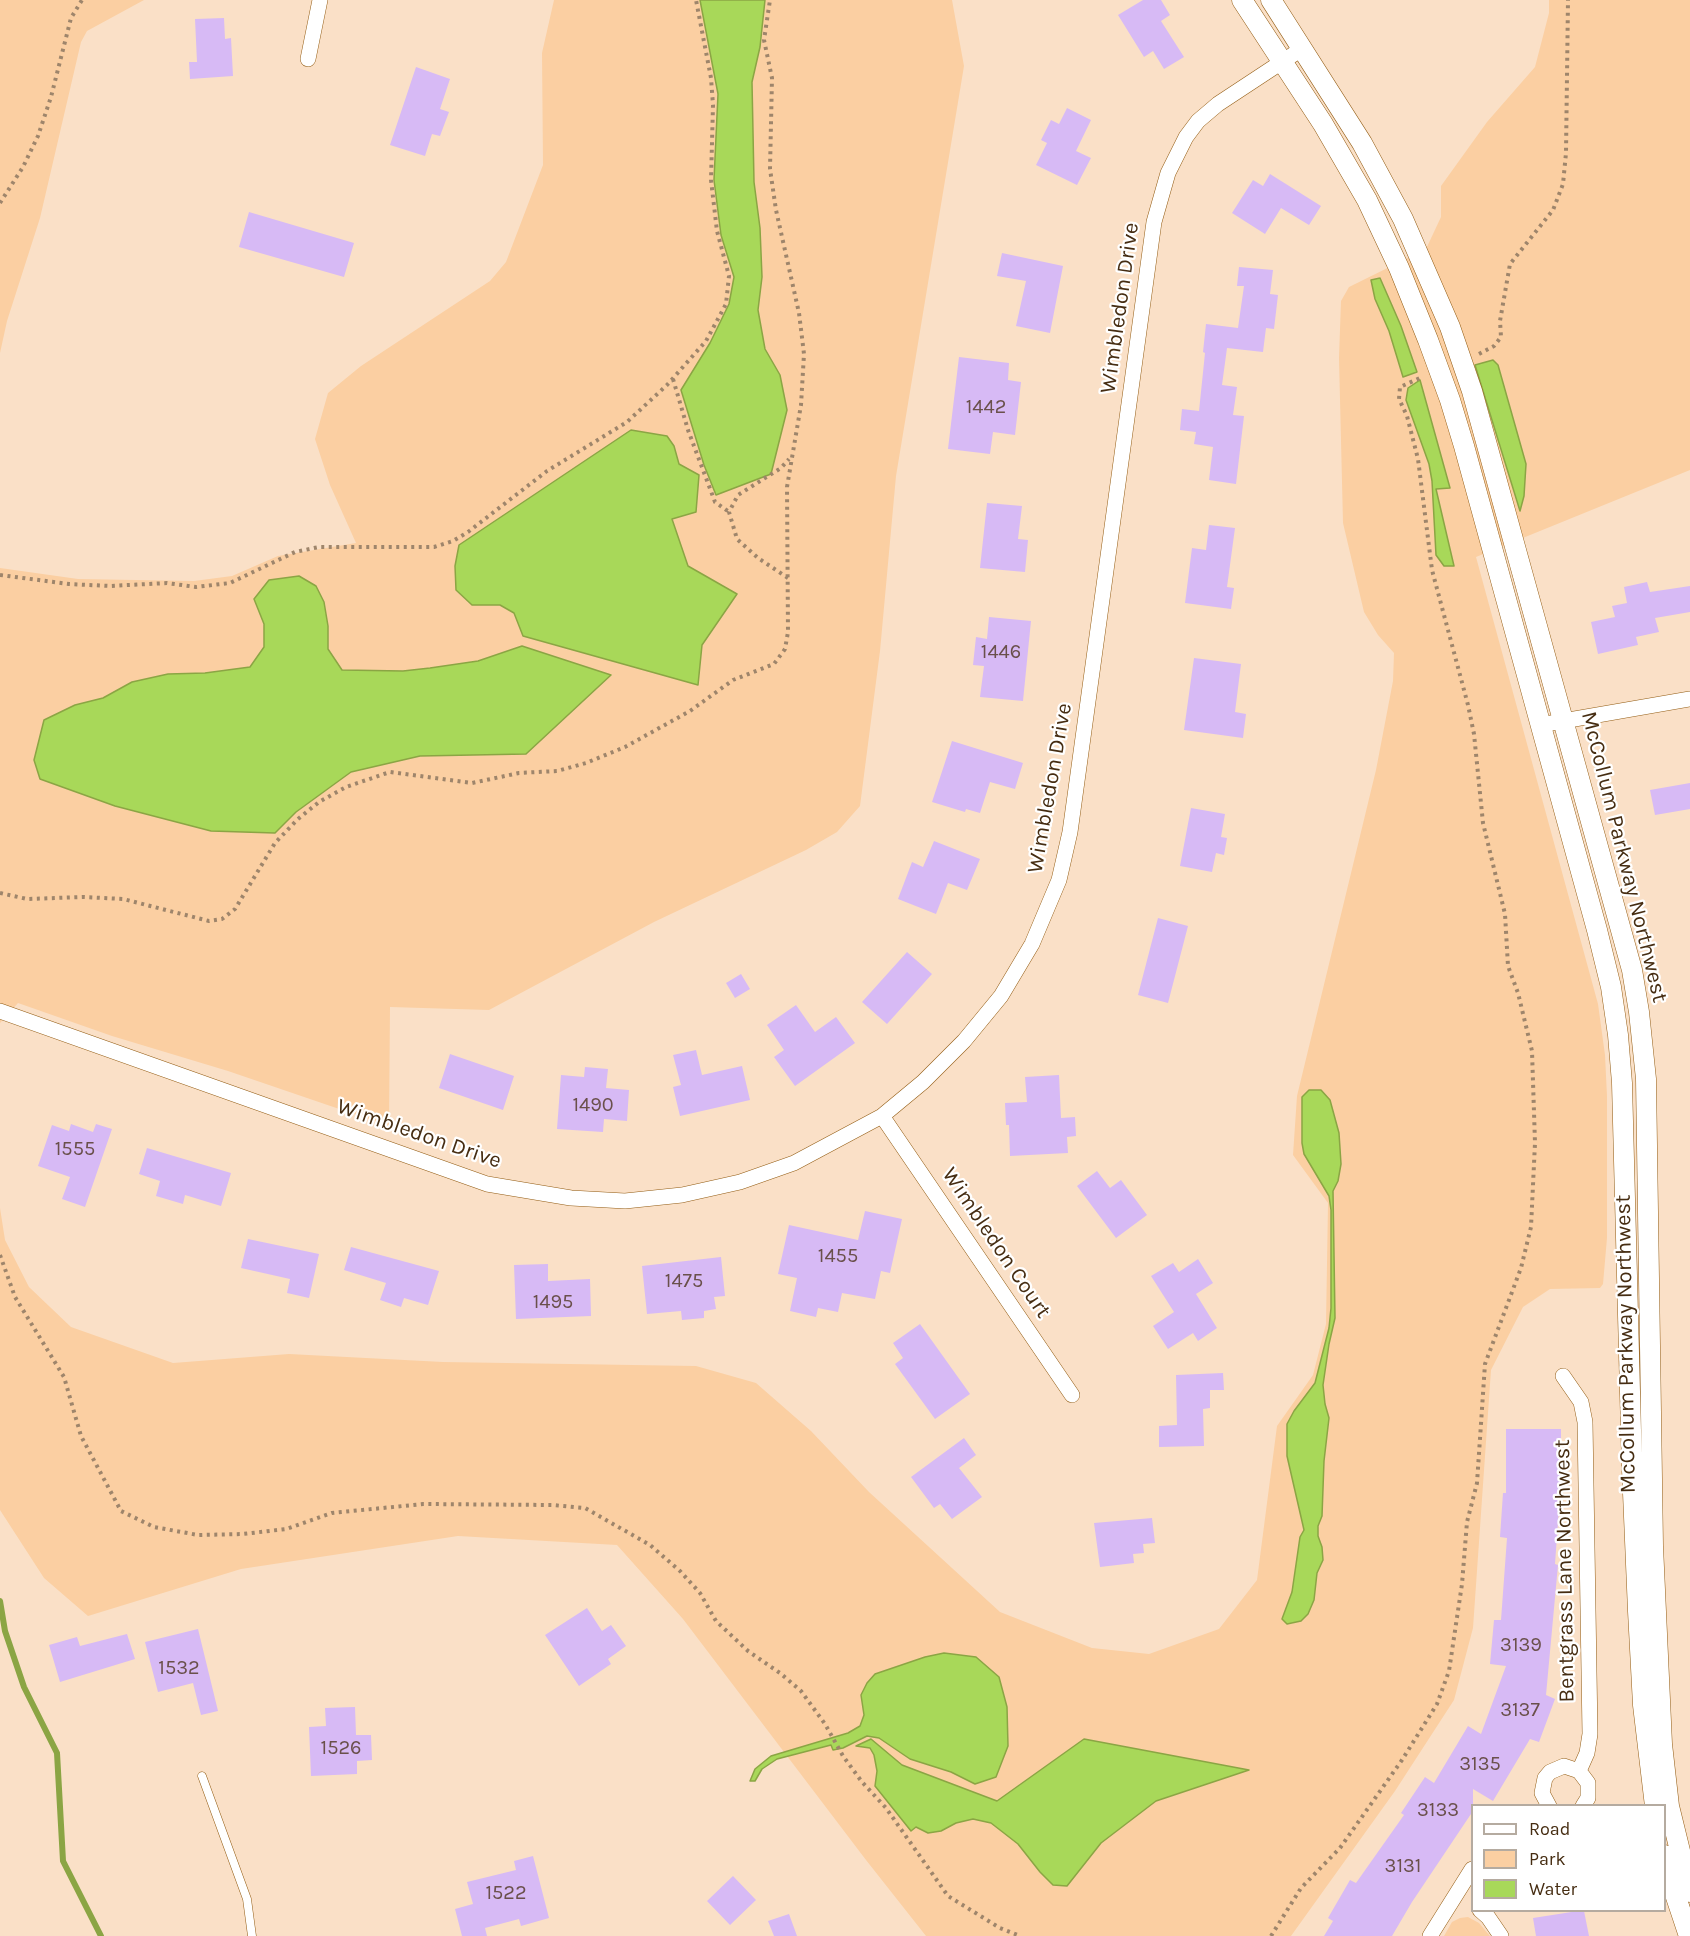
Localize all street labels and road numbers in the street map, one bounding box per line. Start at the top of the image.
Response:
street label: Wimbledon Drive [1095,221,1145,395]
street label: Wimbledon Drive [1022,701,1078,875]
street label: McCollum Parkway Northwest [1575,709,1673,1005]
street label: Wimbledon Drive [333,1093,505,1175]
street label: Wimbledon Court [936,1163,1056,1323]
street label: McCollum Parkway Northwest [1610,1194,1642,1494]
street label: Bentgrass Lane Northwest [1550,1439,1580,1703]

